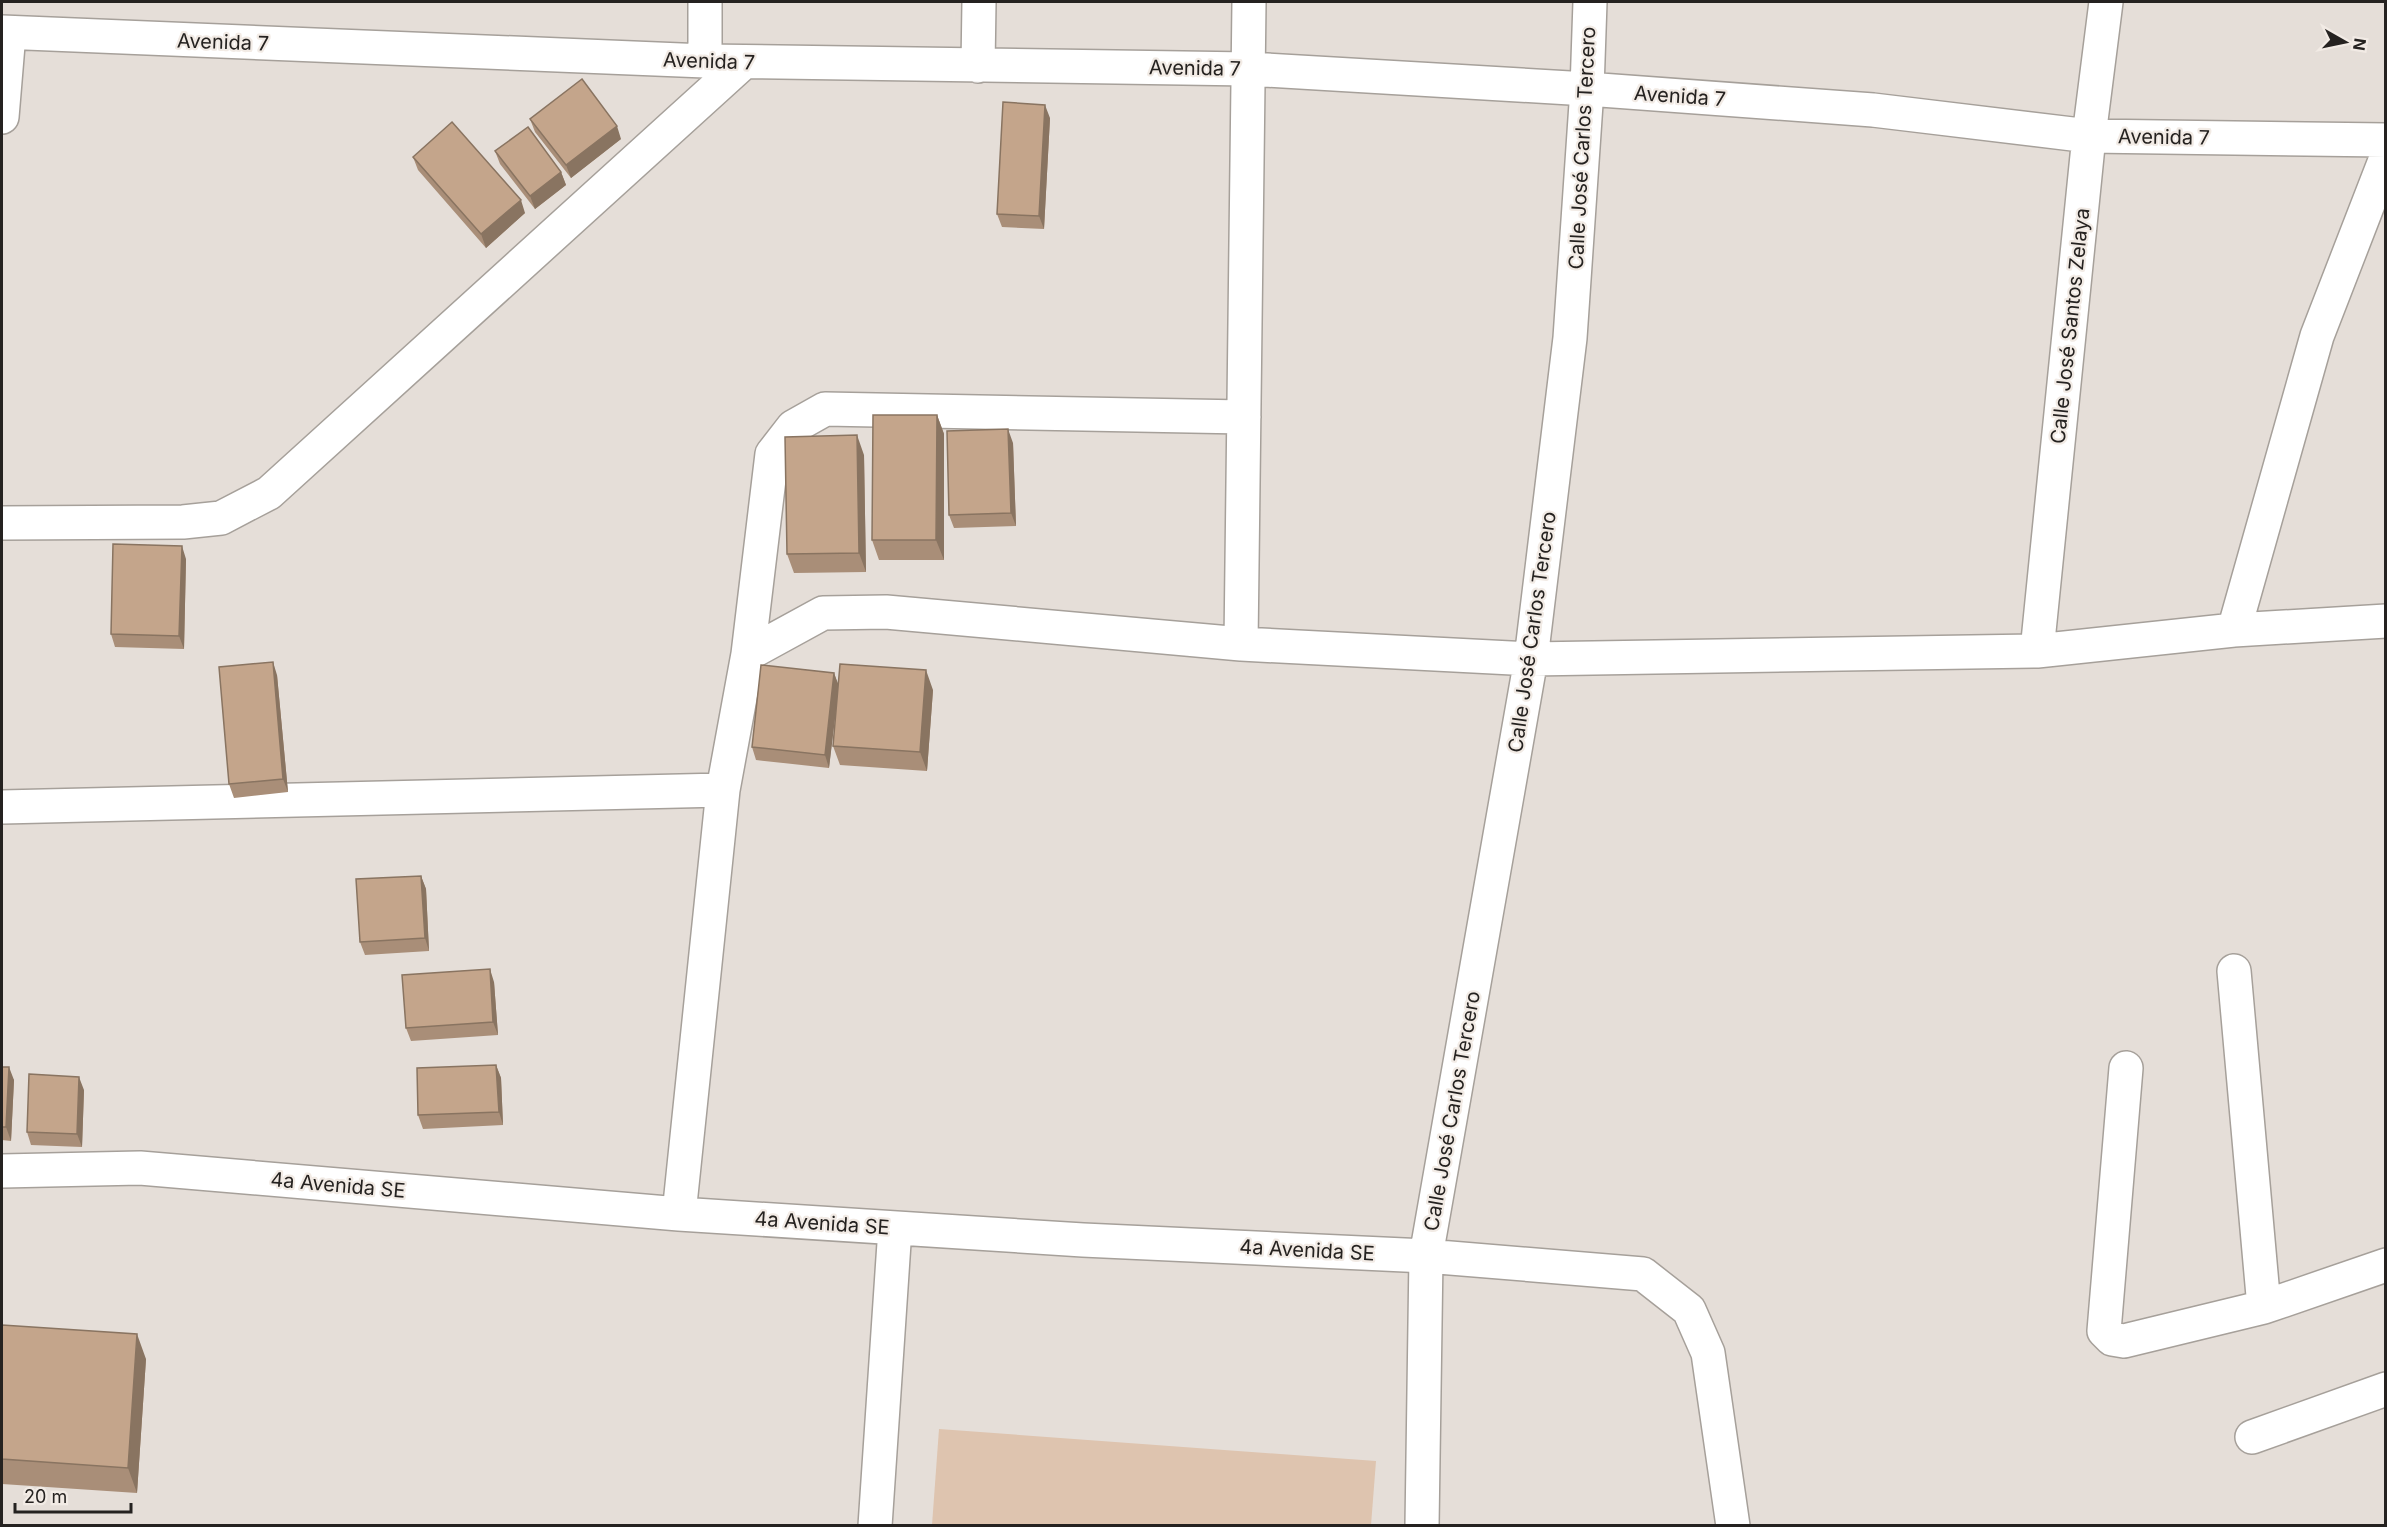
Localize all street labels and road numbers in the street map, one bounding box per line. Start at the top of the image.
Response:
street label: Calle José Carlos Tercero [1564,26,1600,270]
street label: Avenida 7 [177,28,269,56]
street label: Avenida 7 [663,47,755,75]
street label: Avenida 7 [1149,55,1241,81]
street label: Avenida 7 [1633,81,1727,111]
street label: Avenida 7 [2118,124,2210,150]
street label: Calle José Santos Zelaya [2046,207,2094,445]
street label: Calle José Carlos Tercero [1503,510,1561,754]
street label: Calle José Carlos Tercero [1419,989,1485,1233]
street label: 4a Avenida SE [270,1167,406,1203]
street label: 4a Avenida SE [754,1206,890,1240]
street label: 4a Avenida SE [1239,1234,1375,1266]

